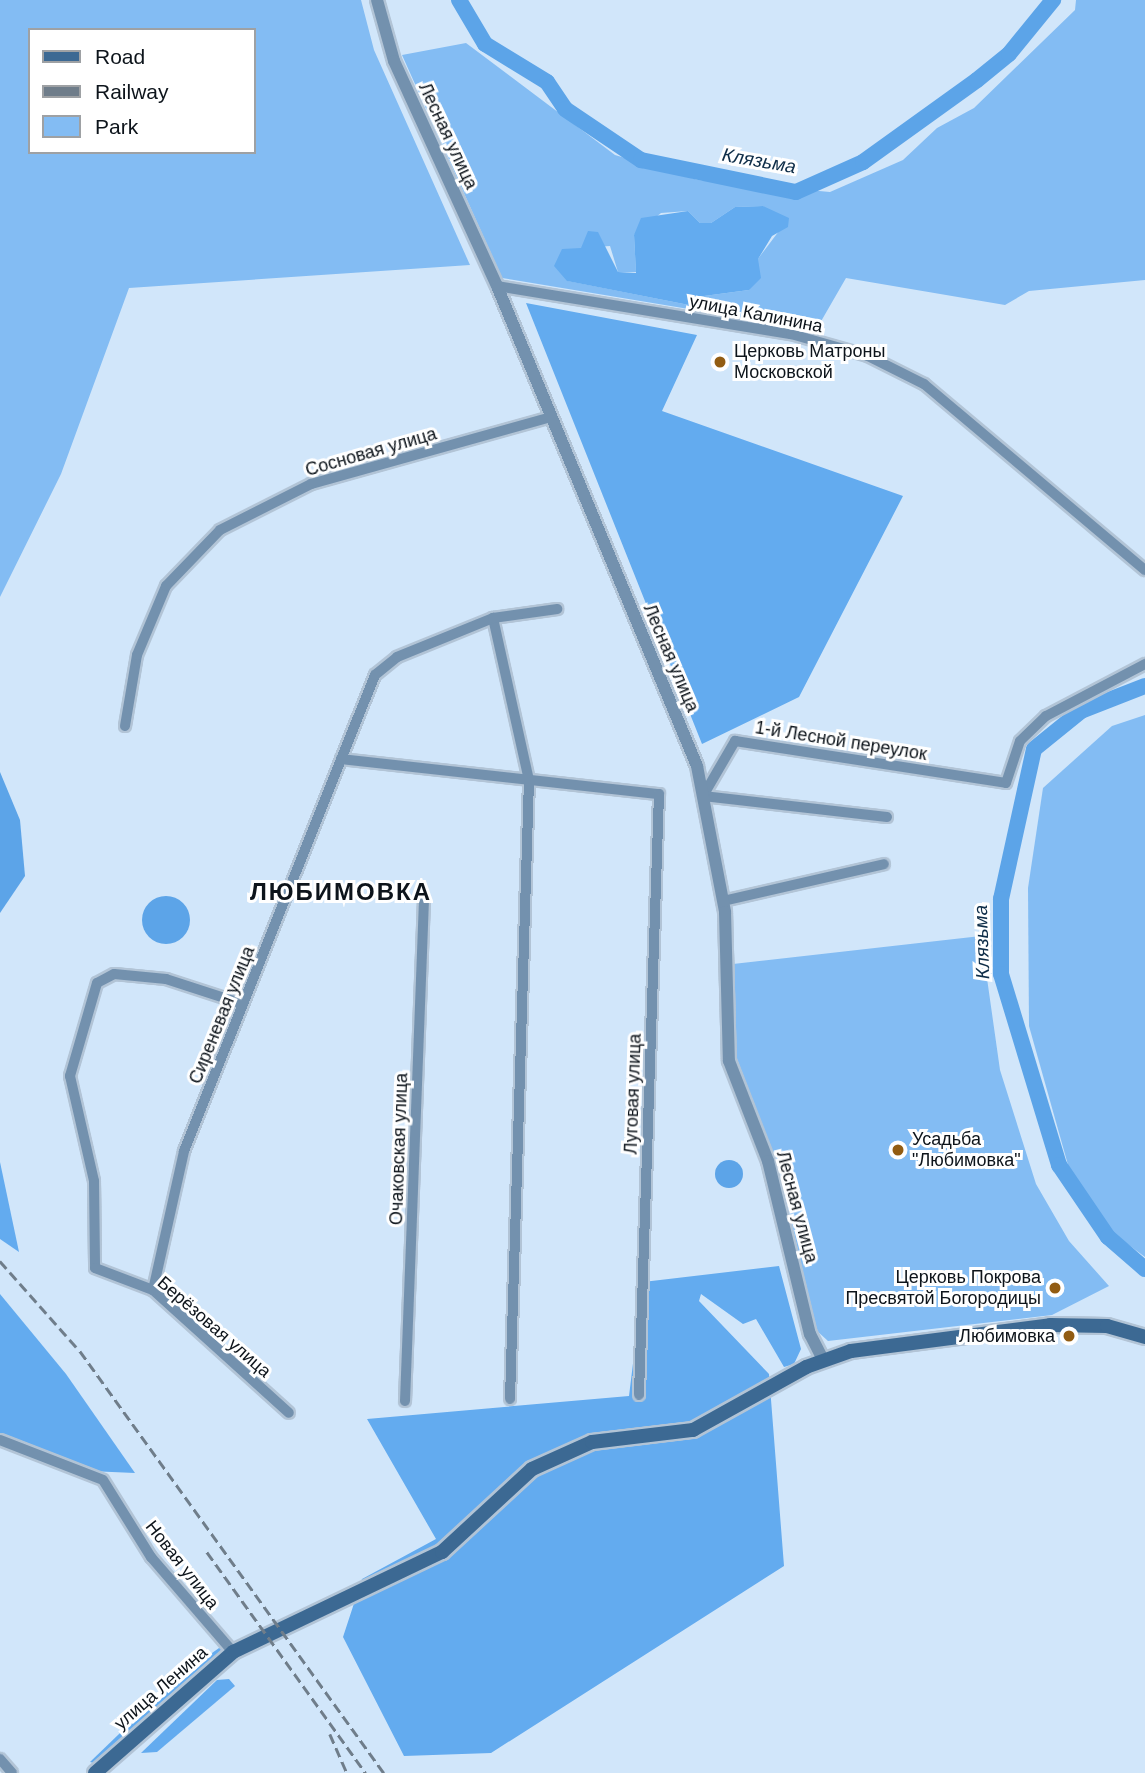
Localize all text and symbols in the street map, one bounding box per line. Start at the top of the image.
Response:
legend [28,28,256,154]
text: Road [95,45,145,68]
street label: Лесная улица [414,79,482,193]
text: Railway [95,80,169,103]
text: Park [95,115,138,138]
water label: Клязьма [720,143,798,179]
street label: улица Калинина [687,290,825,338]
place label: Церковь Матроны Московской [734,341,885,384]
marker: Церковь Матроны Московской [712,354,728,370]
street label: Сосновая улица [303,423,439,481]
street label: Лесная улица [639,601,703,715]
street label: 1-й Лесной переулок [754,717,928,765]
district label: ЛЮБИМОВКА [251,878,431,906]
water label: Клязьма [969,904,995,980]
street label: Сиреневая улица [185,943,259,1087]
street label: Луговая улица [620,1033,646,1155]
street label: Очаковская улица [386,1072,412,1226]
place label: Усадьба "Любимовка" [912,1129,1021,1172]
marker: Усадьба "Любимовка" [890,1142,906,1158]
street label: Лесная улица [772,1149,822,1265]
place label: Церковь Покрова Пресвятой Богородицы [845,1267,1041,1310]
street label: Берёзовая улица [153,1272,275,1382]
marker: Церковь Покрова Пресвятой Богородицы [1047,1280,1063,1296]
place label: Любимовка [959,1325,1055,1347]
marker: Любимовка [1061,1328,1077,1344]
street label: Новая улица [141,1516,223,1614]
street label: улица Ленина [110,1642,212,1734]

